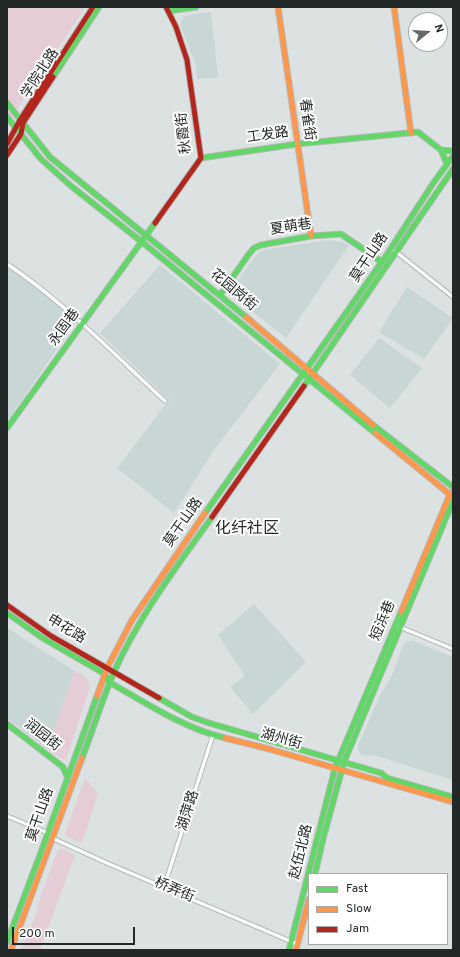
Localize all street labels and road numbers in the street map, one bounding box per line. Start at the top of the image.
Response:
street label: 学院北路 [19,46,63,102]
street label: 春雀街 [295,98,317,142]
street label: 秋霞街 [174,111,196,155]
street label: 工发路 [246,125,290,147]
street label: 夏萌巷 [269,216,313,240]
street label: 莫干山路 [347,230,393,286]
street label: 花园岗街 [206,267,260,315]
street label: 永固巷 [46,306,84,350]
street label: 莫干山路 [161,495,207,551]
street label: 短浜巷 [368,598,400,644]
street label: 申花路 [44,612,88,648]
street label: 润园街 [20,716,64,756]
street label: 湖州街 [258,726,304,754]
street label: 莫干山路 [24,786,58,844]
street label: 湖萍路 [175,788,203,834]
street label: 赵伍北路 [287,823,317,881]
street label: 桥弄街 [151,875,197,907]

